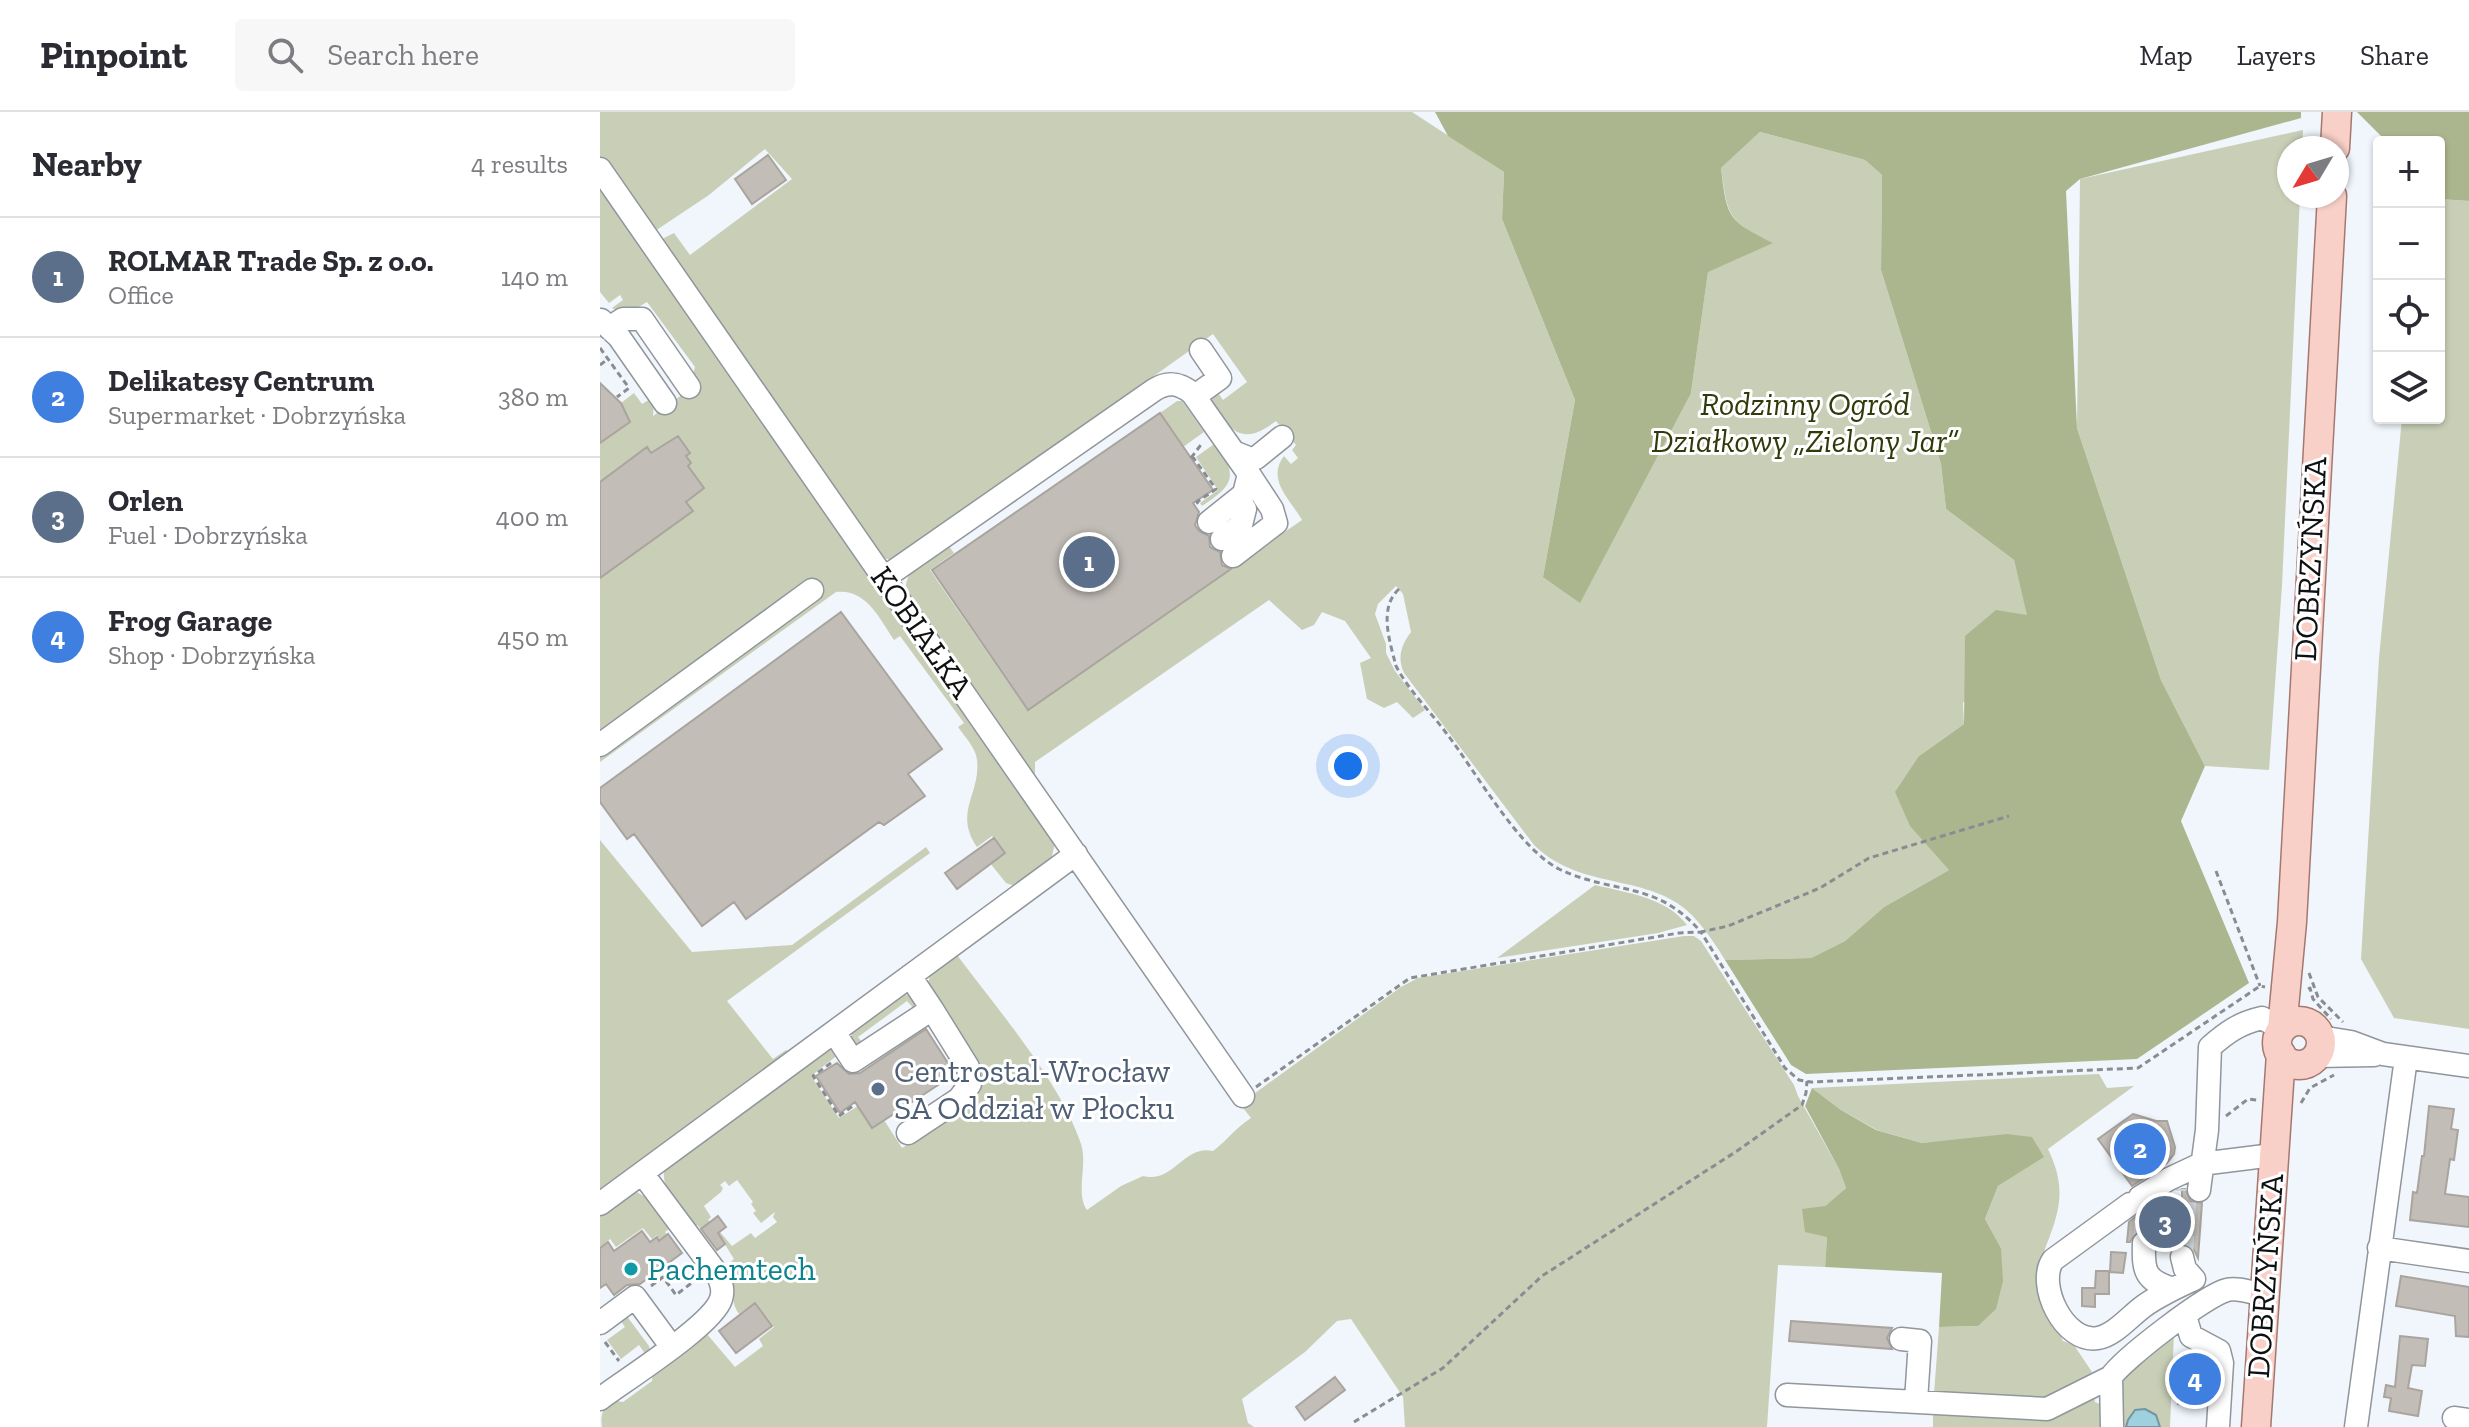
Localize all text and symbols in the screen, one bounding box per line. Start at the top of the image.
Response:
search box [235,19,795,91]
text: Pinpoint [40,32,187,78]
icon: search [263,33,307,77]
text: Search here [327,37,479,73]
text: Map [2139,39,2193,72]
text: Layers [2237,39,2316,72]
text: Share [2360,39,2429,72]
north arrow [2277,136,2349,208]
map controls [2373,136,2445,424]
button: + [2373,136,2445,208]
text: Nearby [32,144,142,185]
text: 4 results [471,148,568,180]
button: − [2373,208,2445,280]
text: ROLMAR Trade Sp. z o.o. [108,243,434,279]
text: 1 [53,261,63,293]
text: 140 m [501,261,568,293]
text: Office [108,279,174,311]
button: locate [2373,280,2445,352]
button: layers [2373,352,2445,424]
text: Delikatesy Centrum [108,363,374,399]
text: 2 [51,381,65,413]
text: 380 m [498,381,568,413]
park label: Rodzinny Ogród Działkowy „Zielony Jar” [1652,385,1959,460]
text: Supermarket · Dobrzyńska [108,399,406,431]
street label: DOBRZYŃSKA [2286,456,2334,662]
text: Orlen [108,483,183,519]
text: 3 [51,501,65,533]
text: 400 m [496,501,568,533]
text: Fuel · Dobrzyńska [108,519,308,551]
pin: 1 [1063,532,1115,592]
street label: KOBIAŁKA [863,559,981,705]
text: Frog Garage [108,603,272,639]
text: 4 [51,621,65,653]
text: 450 m [497,621,568,653]
text: Shop · Dobrzyńska [108,639,316,671]
your location [1328,746,1368,786]
place label: Centrostal-Wrocław SA Oddział w Płocku [894,1052,1174,1127]
marker: Centrostal-Wrocław SA Oddział w Płocku [869,1080,887,1098]
pin: 2 [2114,1119,2166,1179]
street label: DOBRZYŃSKA [2239,1172,2291,1379]
pin: 3 [2139,1192,2191,1252]
place label: Pachemtech [647,1250,816,1288]
marker: Pachemtech [622,1260,640,1278]
pin: 4 [2169,1349,2221,1409]

